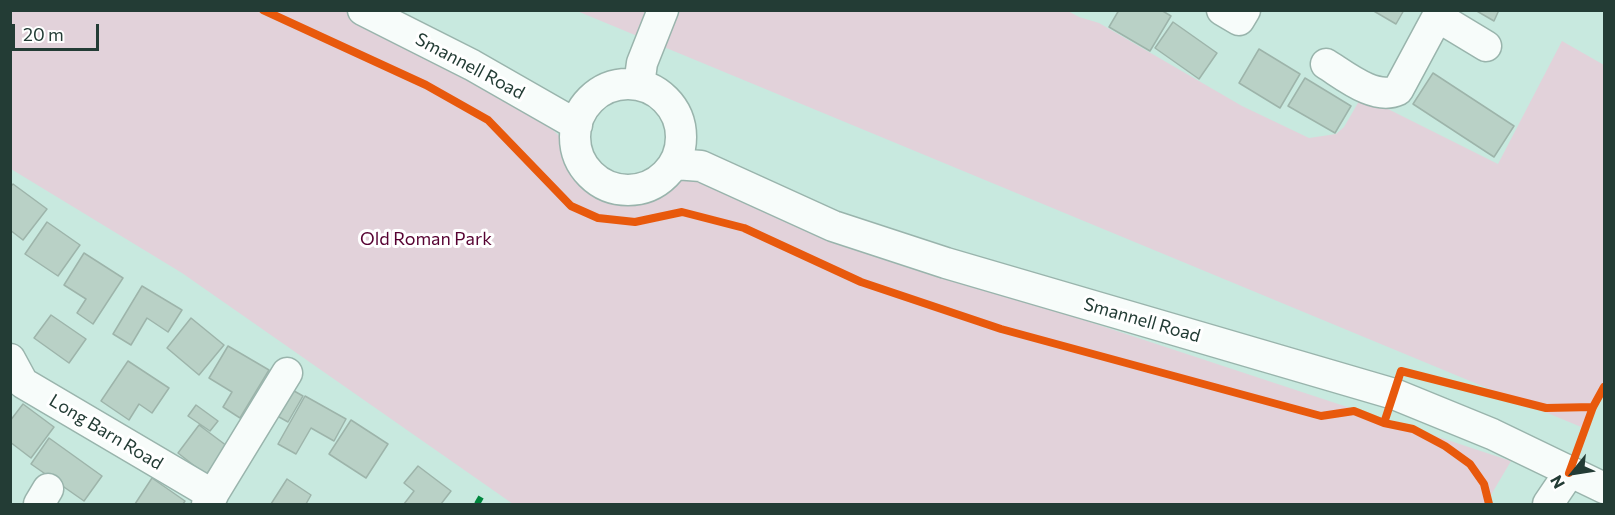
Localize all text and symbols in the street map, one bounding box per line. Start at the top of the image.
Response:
scale bar [15,12,102,50]
text: 20 m [23,23,64,45]
street label: Smannell Road [412,28,528,104]
park label: Old Roman Park [360,228,492,250]
street label: Smannell Road [1081,293,1203,347]
street label: Long Barn Road [45,390,167,474]
north arrow [1543,443,1603,503]
text: N [1546,472,1568,492]

